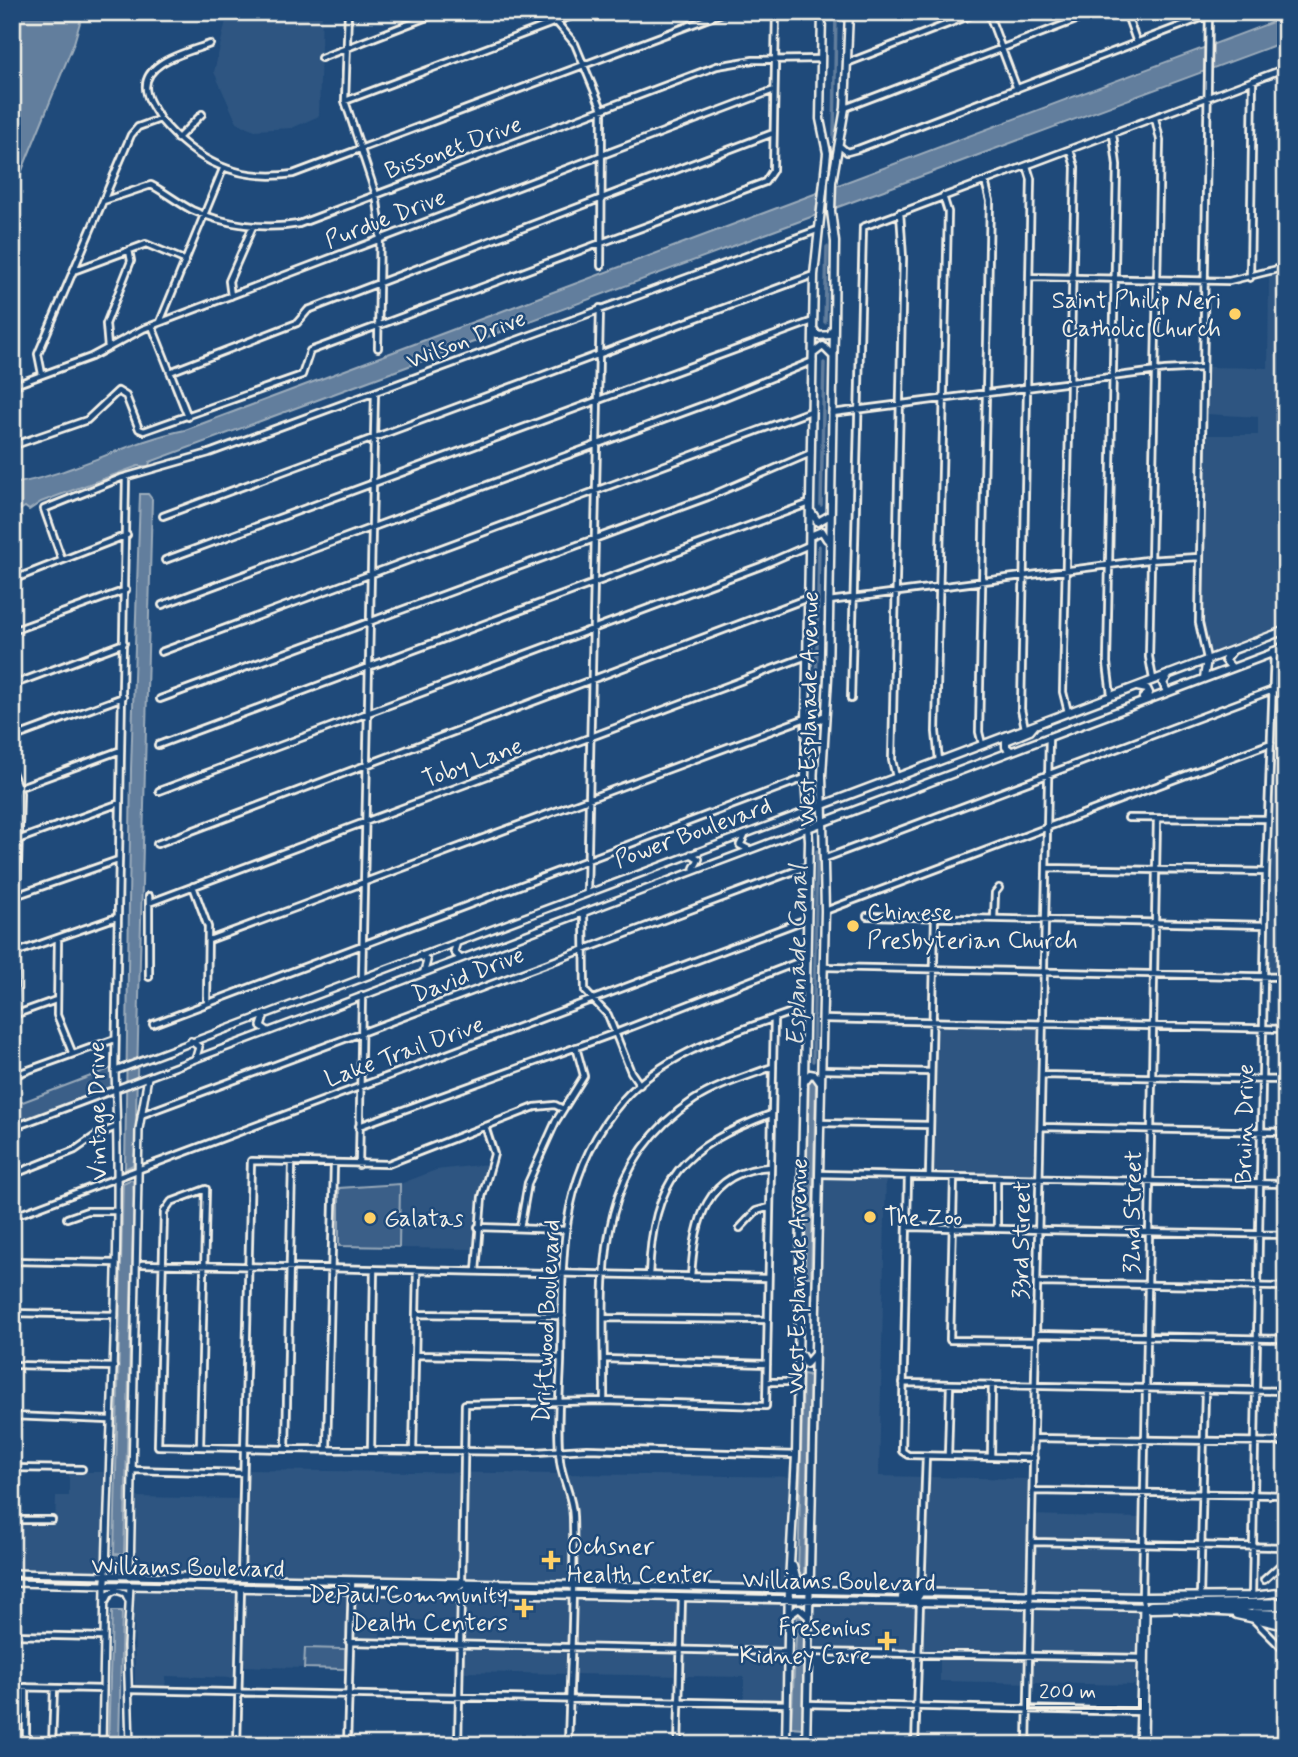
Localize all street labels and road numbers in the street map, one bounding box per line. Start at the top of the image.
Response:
street label: Bissonet Drive [381,109,526,188]
street label: Purdue Drive [321,182,450,257]
street label: Wilson Drive [402,303,531,377]
street label: West Esplanade Avenue [792,591,827,827]
street label: Toby Lane [418,731,527,796]
street label: Power Boulevard [611,791,776,876]
street label: David Drive [408,940,529,1011]
street label: Lake Trail Drive [321,1009,488,1096]
street label: Vintage Drive [82,1041,115,1181]
street label: Bruin Drive [1229,1064,1262,1184]
street label: 32nd Street [1117,1150,1150,1274]
street label: West Esplanade Avenue [781,1158,816,1394]
street label: 33rd Street [1006,1180,1039,1300]
street label: Driftwood Boulevard [527,1219,568,1424]
street label: Williams Boulevard [91,1551,285,1586]
street label: Williams Boulevard [742,1565,936,1600]

